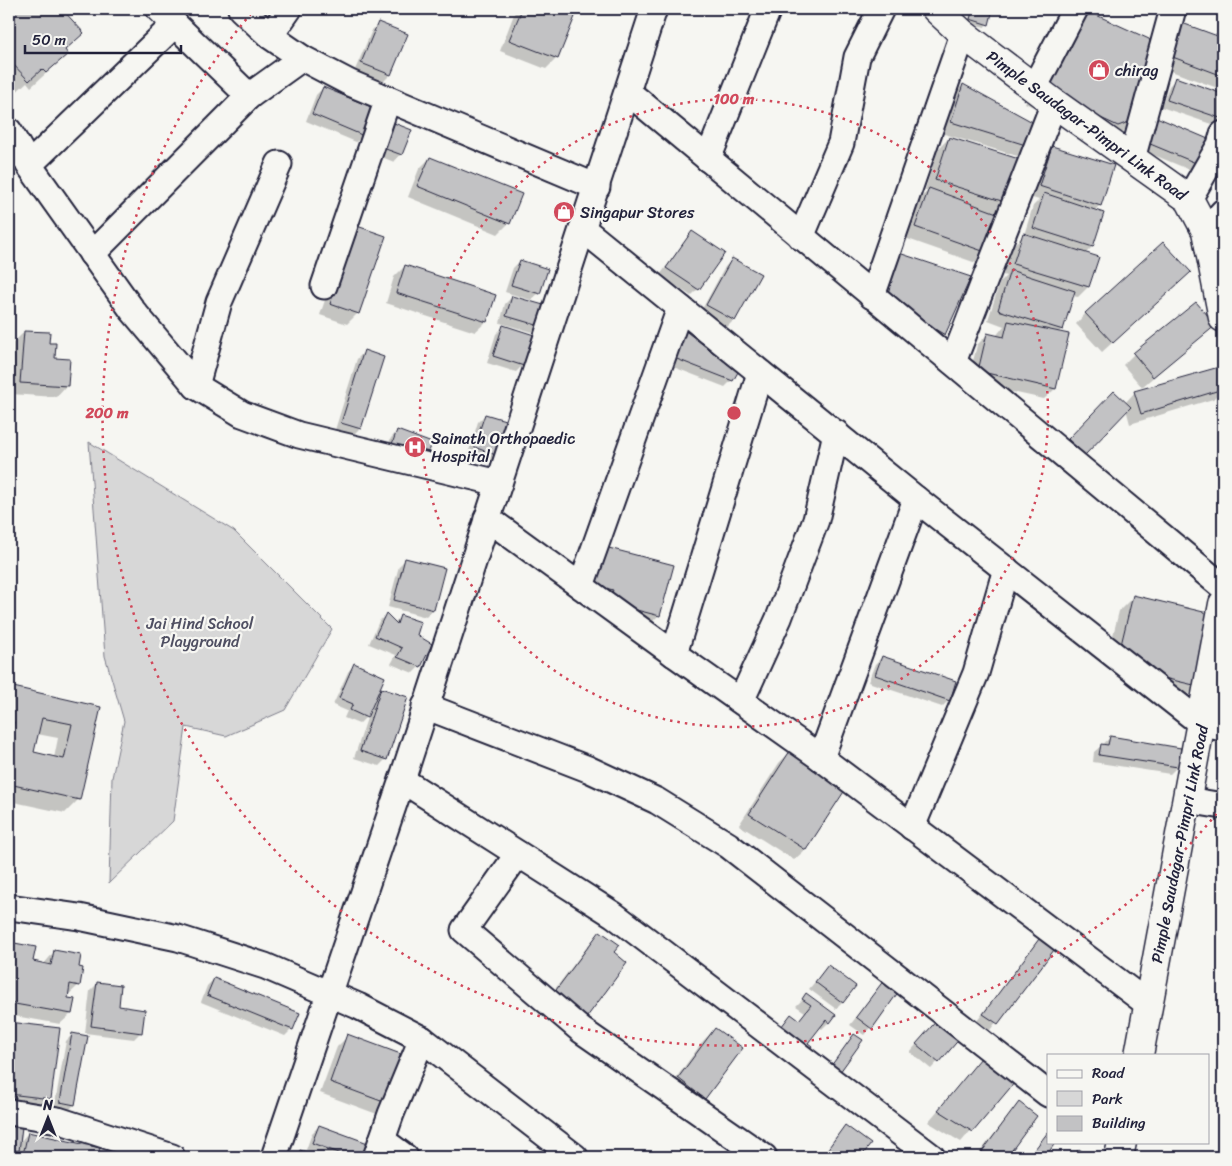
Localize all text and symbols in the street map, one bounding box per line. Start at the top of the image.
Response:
scale bar [25,22,181,54]
text: 50 m [32,27,67,53]
street label: Pimple Saudagar-Pimpri Link Road [980,42,1195,209]
place label: chirag [1115,56,1158,85]
shop icon: chirag [1087,58,1111,82]
text: 100 m [714,86,755,112]
place label: Singapur Stores [580,198,695,227]
shop icon: Singapur Stores [552,200,576,224]
text: 200 m [84,400,129,426]
centre of rings [725,404,743,422]
place label: Sainath Orthopaedic Hospital [431,424,575,471]
hospital icon: Sainath Orthopaedic Hospital [403,435,427,459]
park label: Jai Hind School Playground [146,609,254,656]
street label: Pimple Saudagar-Pimpri Link Road [1142,721,1217,966]
legend [1047,1054,1210,1144]
text: Road [1092,1060,1125,1086]
text: Park [1092,1086,1123,1112]
text: N [42,1093,53,1118]
north arrow [22,1094,72,1144]
text: Building [1092,1110,1146,1136]

